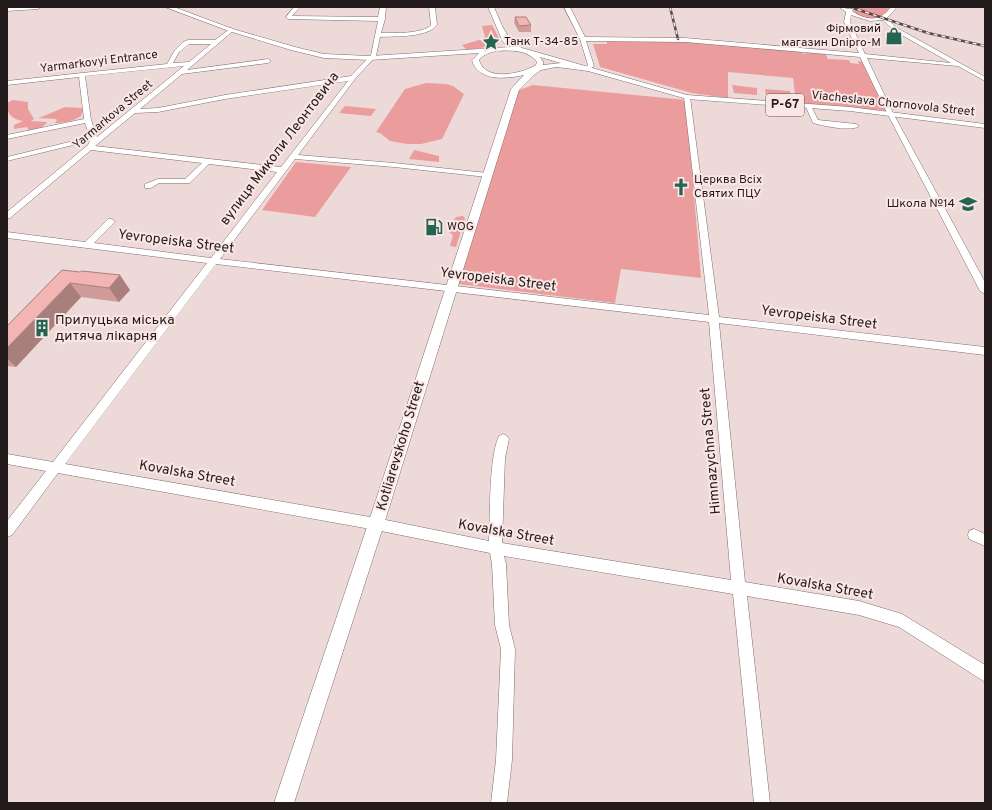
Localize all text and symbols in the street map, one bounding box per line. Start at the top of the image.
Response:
place label: Фірмовий магазин Dnipro-M [781,21,881,51]
shop icon: Фірмовий магазин Dnipro-M [884,26,904,46]
place icon: Танк Т-34-85 [481,32,501,52]
place label: Танк Т-34-85 [504,34,578,50]
street label: Yarmarkovyi Entrance [39,47,159,77]
street label: вулиця Миколи Леонтовича [217,69,343,229]
street label: Yarmarkova Street [70,77,156,153]
street label: Viacheslava Chornovola Street [810,87,976,121]
road number: Р-67 [766,94,804,116]
place label: Церква Всіх Святих ПЦУ [694,172,762,202]
church icon: Церква Всіх Святих ПЦУ [671,177,691,197]
school or university icon: Школа №14 [958,194,978,214]
place label: Школа №14 [887,196,955,212]
fuel station icon: WOG [424,217,444,237]
place label: WOG [447,219,474,235]
street label: Yevropeiska Street [117,226,235,258]
street label: Yevropeiska Street [439,264,557,296]
street label: Yevropeiska Street [760,302,878,334]
place label: Прилуцька міська дитяча лікарня [55,312,175,345]
building icon: Прилуцька міська дитяча лікарня [32,318,52,338]
street label: Kotliarevskoho Street [373,379,429,513]
street label: Himnazychna Street [697,387,725,515]
street label: Kovalska Street [138,457,236,491]
street label: Kovalska Street [457,516,555,550]
street label: Kovalska Street [776,570,874,604]

